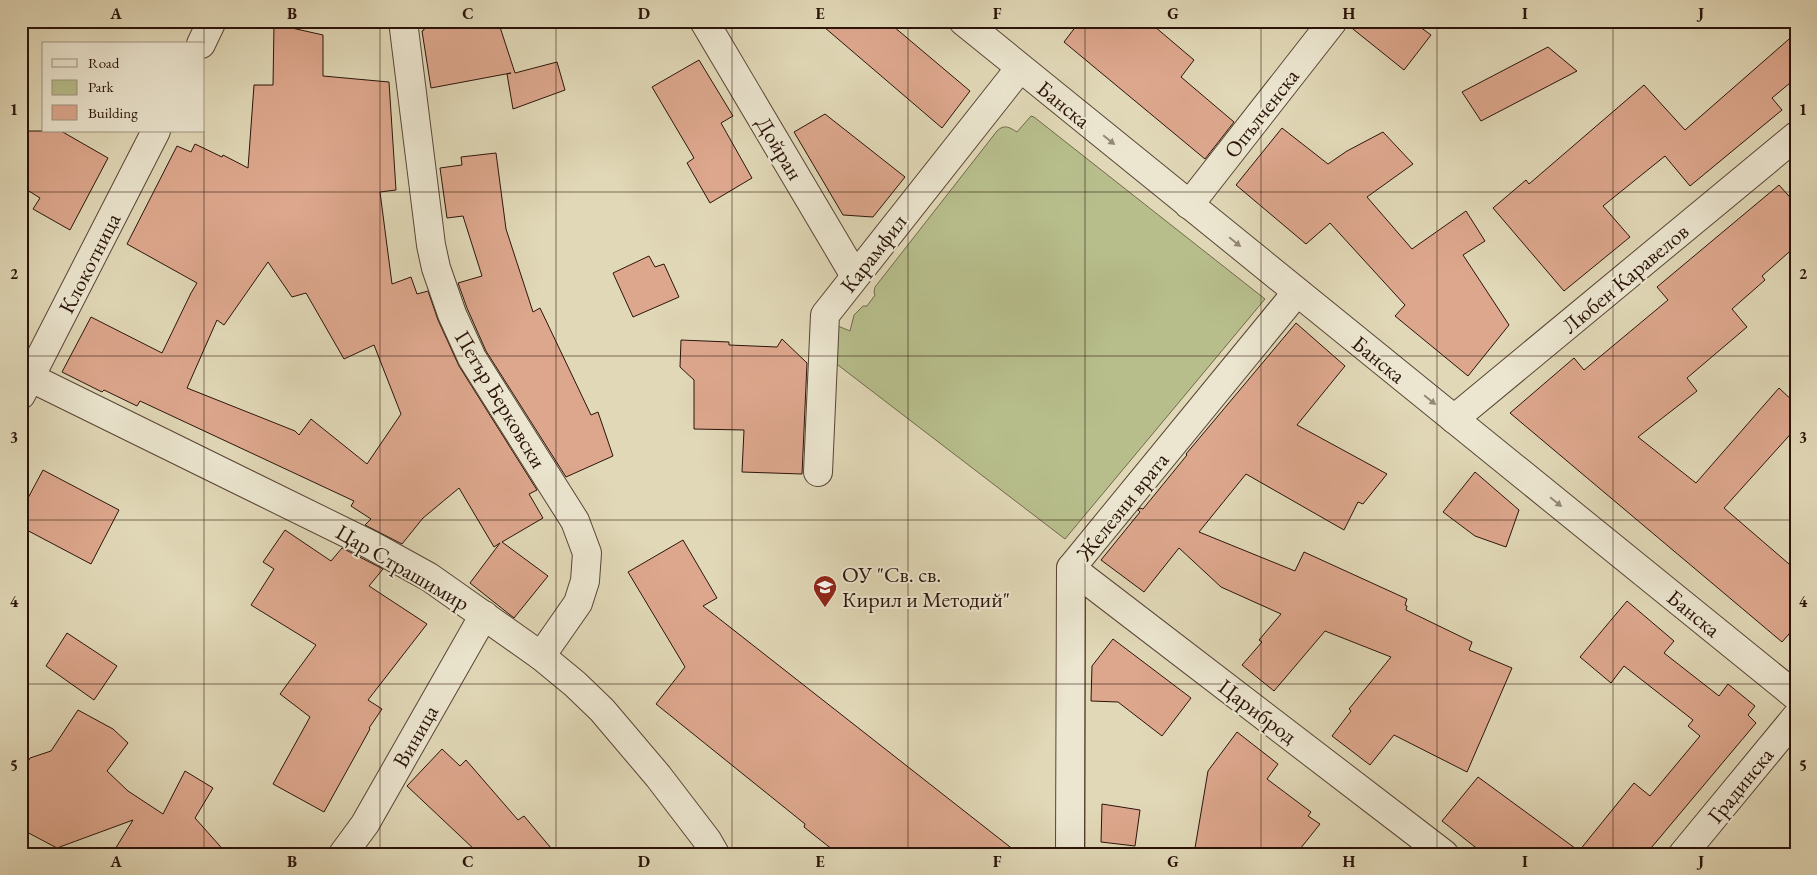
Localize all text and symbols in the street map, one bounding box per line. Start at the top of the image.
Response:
text: A [109,3,122,24]
text: B [287,3,297,24]
text: C [462,3,474,24]
text: D [638,3,650,24]
text: E [815,3,825,24]
text: F [993,3,1002,24]
text: G [1167,3,1179,24]
text: H [1343,3,1356,24]
text: I [1522,3,1528,24]
text: J [1696,3,1704,24]
legend [42,42,205,132]
text: Road [88,53,120,72]
street label: Опълченска [1217,62,1306,164]
street label: Банска [1031,74,1097,135]
text: Park [88,77,115,96]
text: 1 [10,99,18,120]
text: 1 [1799,99,1807,120]
text: Building [88,103,138,122]
street label: Дойран [749,111,810,185]
one-way arrow [1102,135,1115,146]
street label: Клокотница [52,208,127,318]
street label: Карамфил [834,208,913,298]
street label: Любен Каравелов [1556,217,1695,340]
one-way arrow [1229,237,1242,248]
text: 2 [10,263,19,284]
text: 2 [1799,263,1808,284]
street label: Петър Берковски [448,325,553,474]
street label: Банска [1346,329,1412,390]
one-way arrow [1423,394,1436,405]
text: 3 [10,427,18,448]
text: 3 [1799,427,1807,448]
street label: Железни врата [1069,446,1175,567]
one-way arrow [1549,496,1562,507]
street label: Цар Страшимир [331,517,475,617]
place label: ОУ "Св. св. Кирил и Методий" [842,560,1010,614]
school or university icon: ОУ "Св. св. Кирил и Методий" [812,574,838,608]
street label: Банска [1661,583,1727,644]
text: 4 [10,591,19,612]
text: 4 [1799,591,1808,612]
street label: Цариброд [1213,672,1303,750]
street label: Виница [386,699,445,773]
street label: Градинска [1701,741,1780,829]
text: 5 [10,755,18,776]
text: 5 [1799,755,1807,776]
text: A [109,851,122,872]
text: B [287,851,297,872]
text: C [462,851,474,872]
text: D [638,851,650,872]
text: E [815,851,825,872]
text: F [993,851,1002,872]
text: G [1167,851,1179,872]
text: H [1343,851,1356,872]
text: I [1522,851,1528,872]
text: J [1696,851,1704,872]

